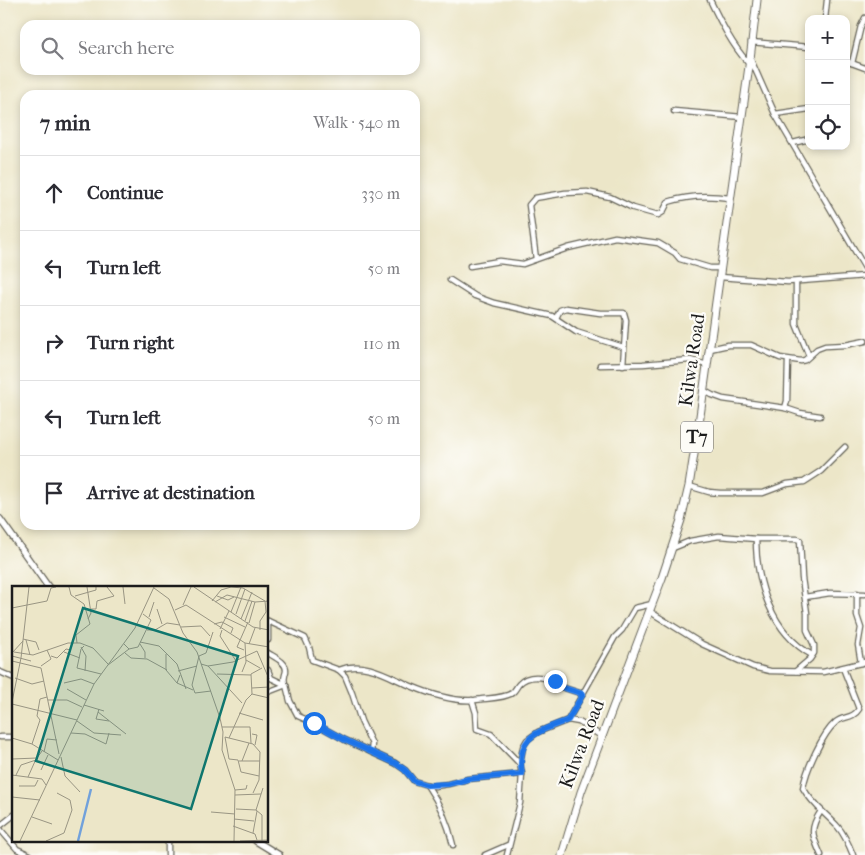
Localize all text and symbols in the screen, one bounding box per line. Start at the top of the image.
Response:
map controls [805,15,850,150]
button: + [805,15,850,60]
search box [20,20,420,75]
icon: search [38,34,66,62]
text: Search here [78,37,174,59]
button: − [805,60,850,105]
button: locate [805,105,850,150]
text: 7 min [40,111,91,135]
text: Walk · 540 m [313,113,400,132]
icon: ahead [40,179,68,207]
text: Continue [87,182,163,204]
text: 330 m [361,184,400,203]
icon: left [40,254,68,282]
text: Turn left [87,257,161,279]
text: 50 m [368,259,400,278]
street label: Kilwa Road [675,311,709,408]
icon: right [40,329,68,357]
text: Turn right [87,332,174,354]
text: 110 m [363,334,400,353]
icon: left [40,404,68,432]
text: Turn left [87,407,161,429]
text: 50 m [368,409,400,428]
road number: T7 [681,422,713,452]
icon: arrive [40,479,68,507]
text: Arrive at destination [87,482,255,504]
inset map [12,586,269,842]
route end [544,670,567,693]
street label: Kilwa Road [555,696,609,792]
route start [303,712,326,735]

